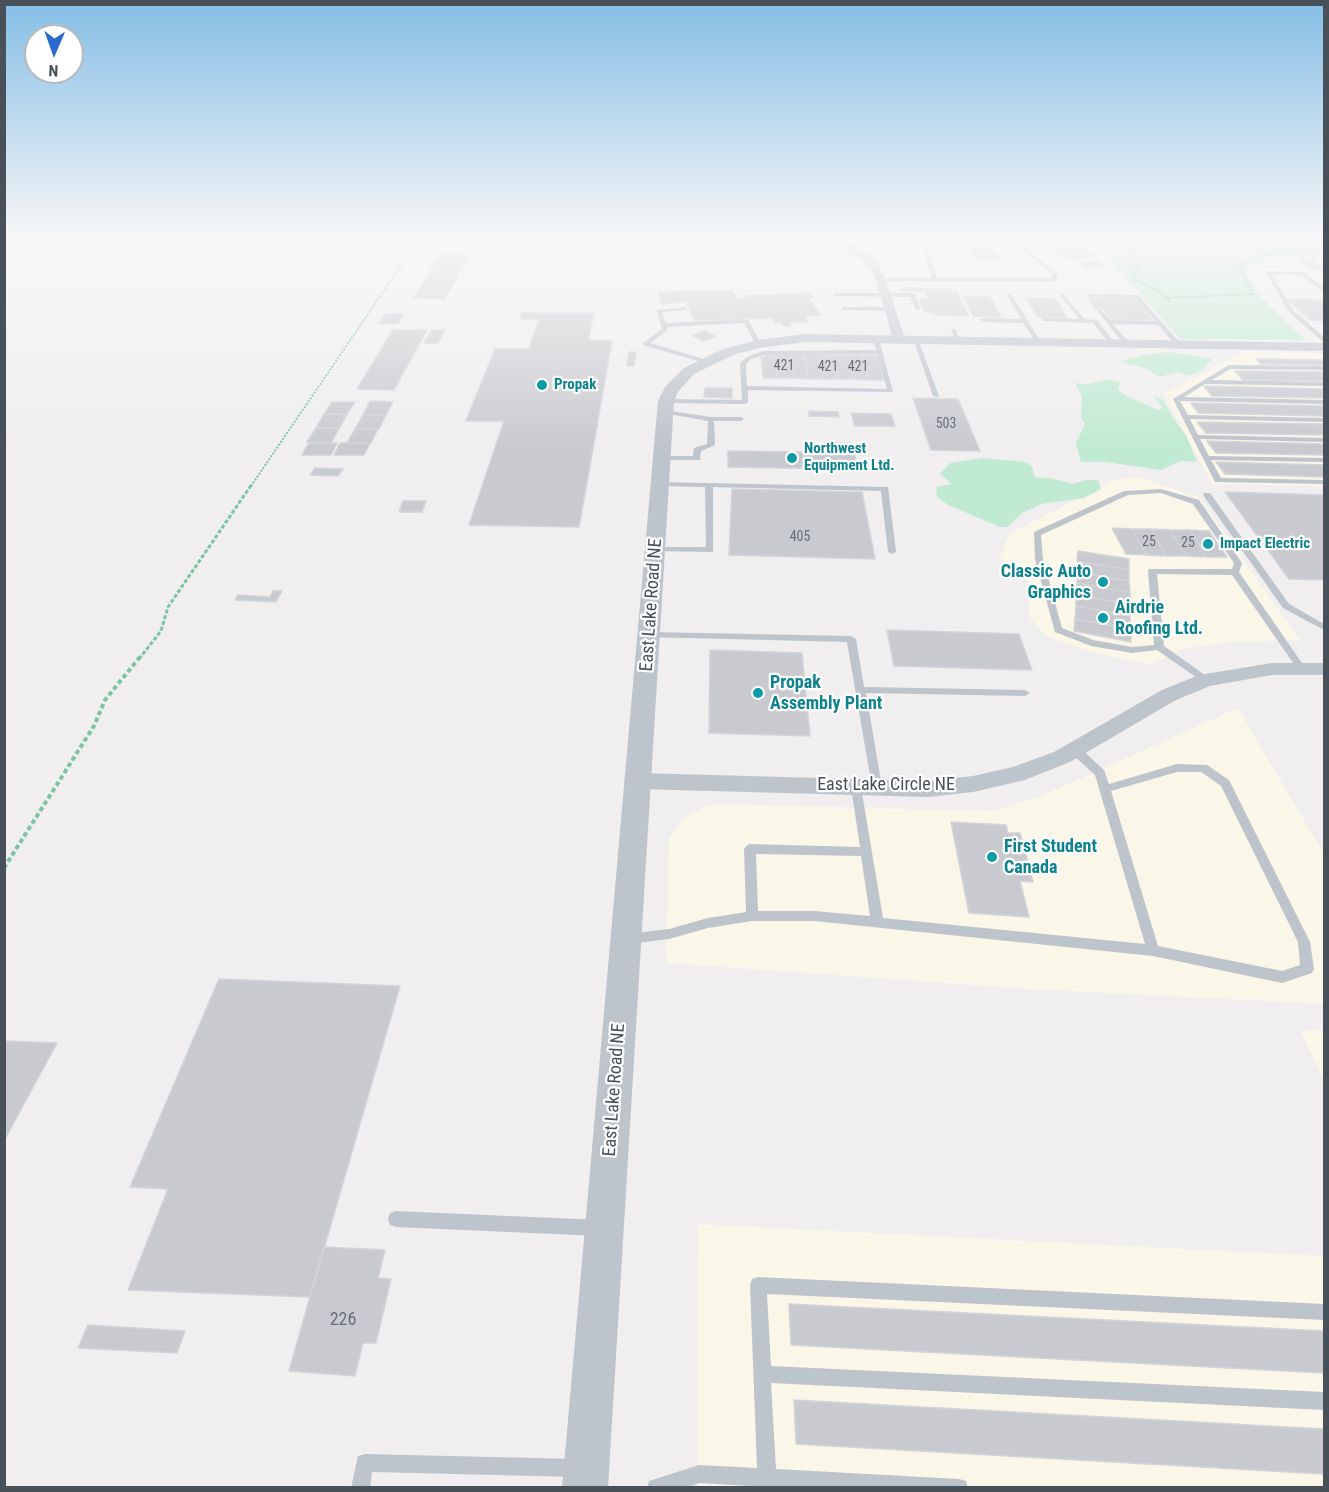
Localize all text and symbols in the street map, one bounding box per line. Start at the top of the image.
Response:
north arrow [24,24,84,84]
text: N [48,61,59,80]
house number: 421 [774,358,794,374]
house number: 421 [818,359,838,375]
house number: 421 [848,359,868,375]
place label: Propak [554,376,596,394]
marker: Propak [535,378,549,392]
house number: 503 [936,416,956,432]
place label: Northwest Equipment Ltd. [804,440,895,475]
marker: Northwest Equipment Ltd. [785,451,799,465]
house number: 405 [790,529,810,545]
house number: 25 [1142,534,1156,550]
house number: 25 [1181,535,1195,551]
place label: Impact Electric [1220,535,1310,553]
marker: Impact Electric [1201,537,1215,551]
street label: East Lake Road NE [637,538,667,672]
place label: Classic Auto Graphics [1001,561,1091,604]
marker: Classic Auto Graphics [1096,575,1110,589]
place label: Airdrie Roofing Ltd. [1115,597,1203,640]
marker: Airdrie Roofing Ltd. [1096,611,1110,625]
place label: Propak Assembly Plant [770,672,882,714]
marker: Propak Assembly Plant [751,686,765,700]
street label: East Lake Circle NE [817,774,955,796]
place label: First Student Canada [1004,836,1097,878]
marker: First Student Canada [985,850,999,864]
street label: East Lake Road NE [600,1023,630,1157]
house number: 226 [330,1309,356,1331]

